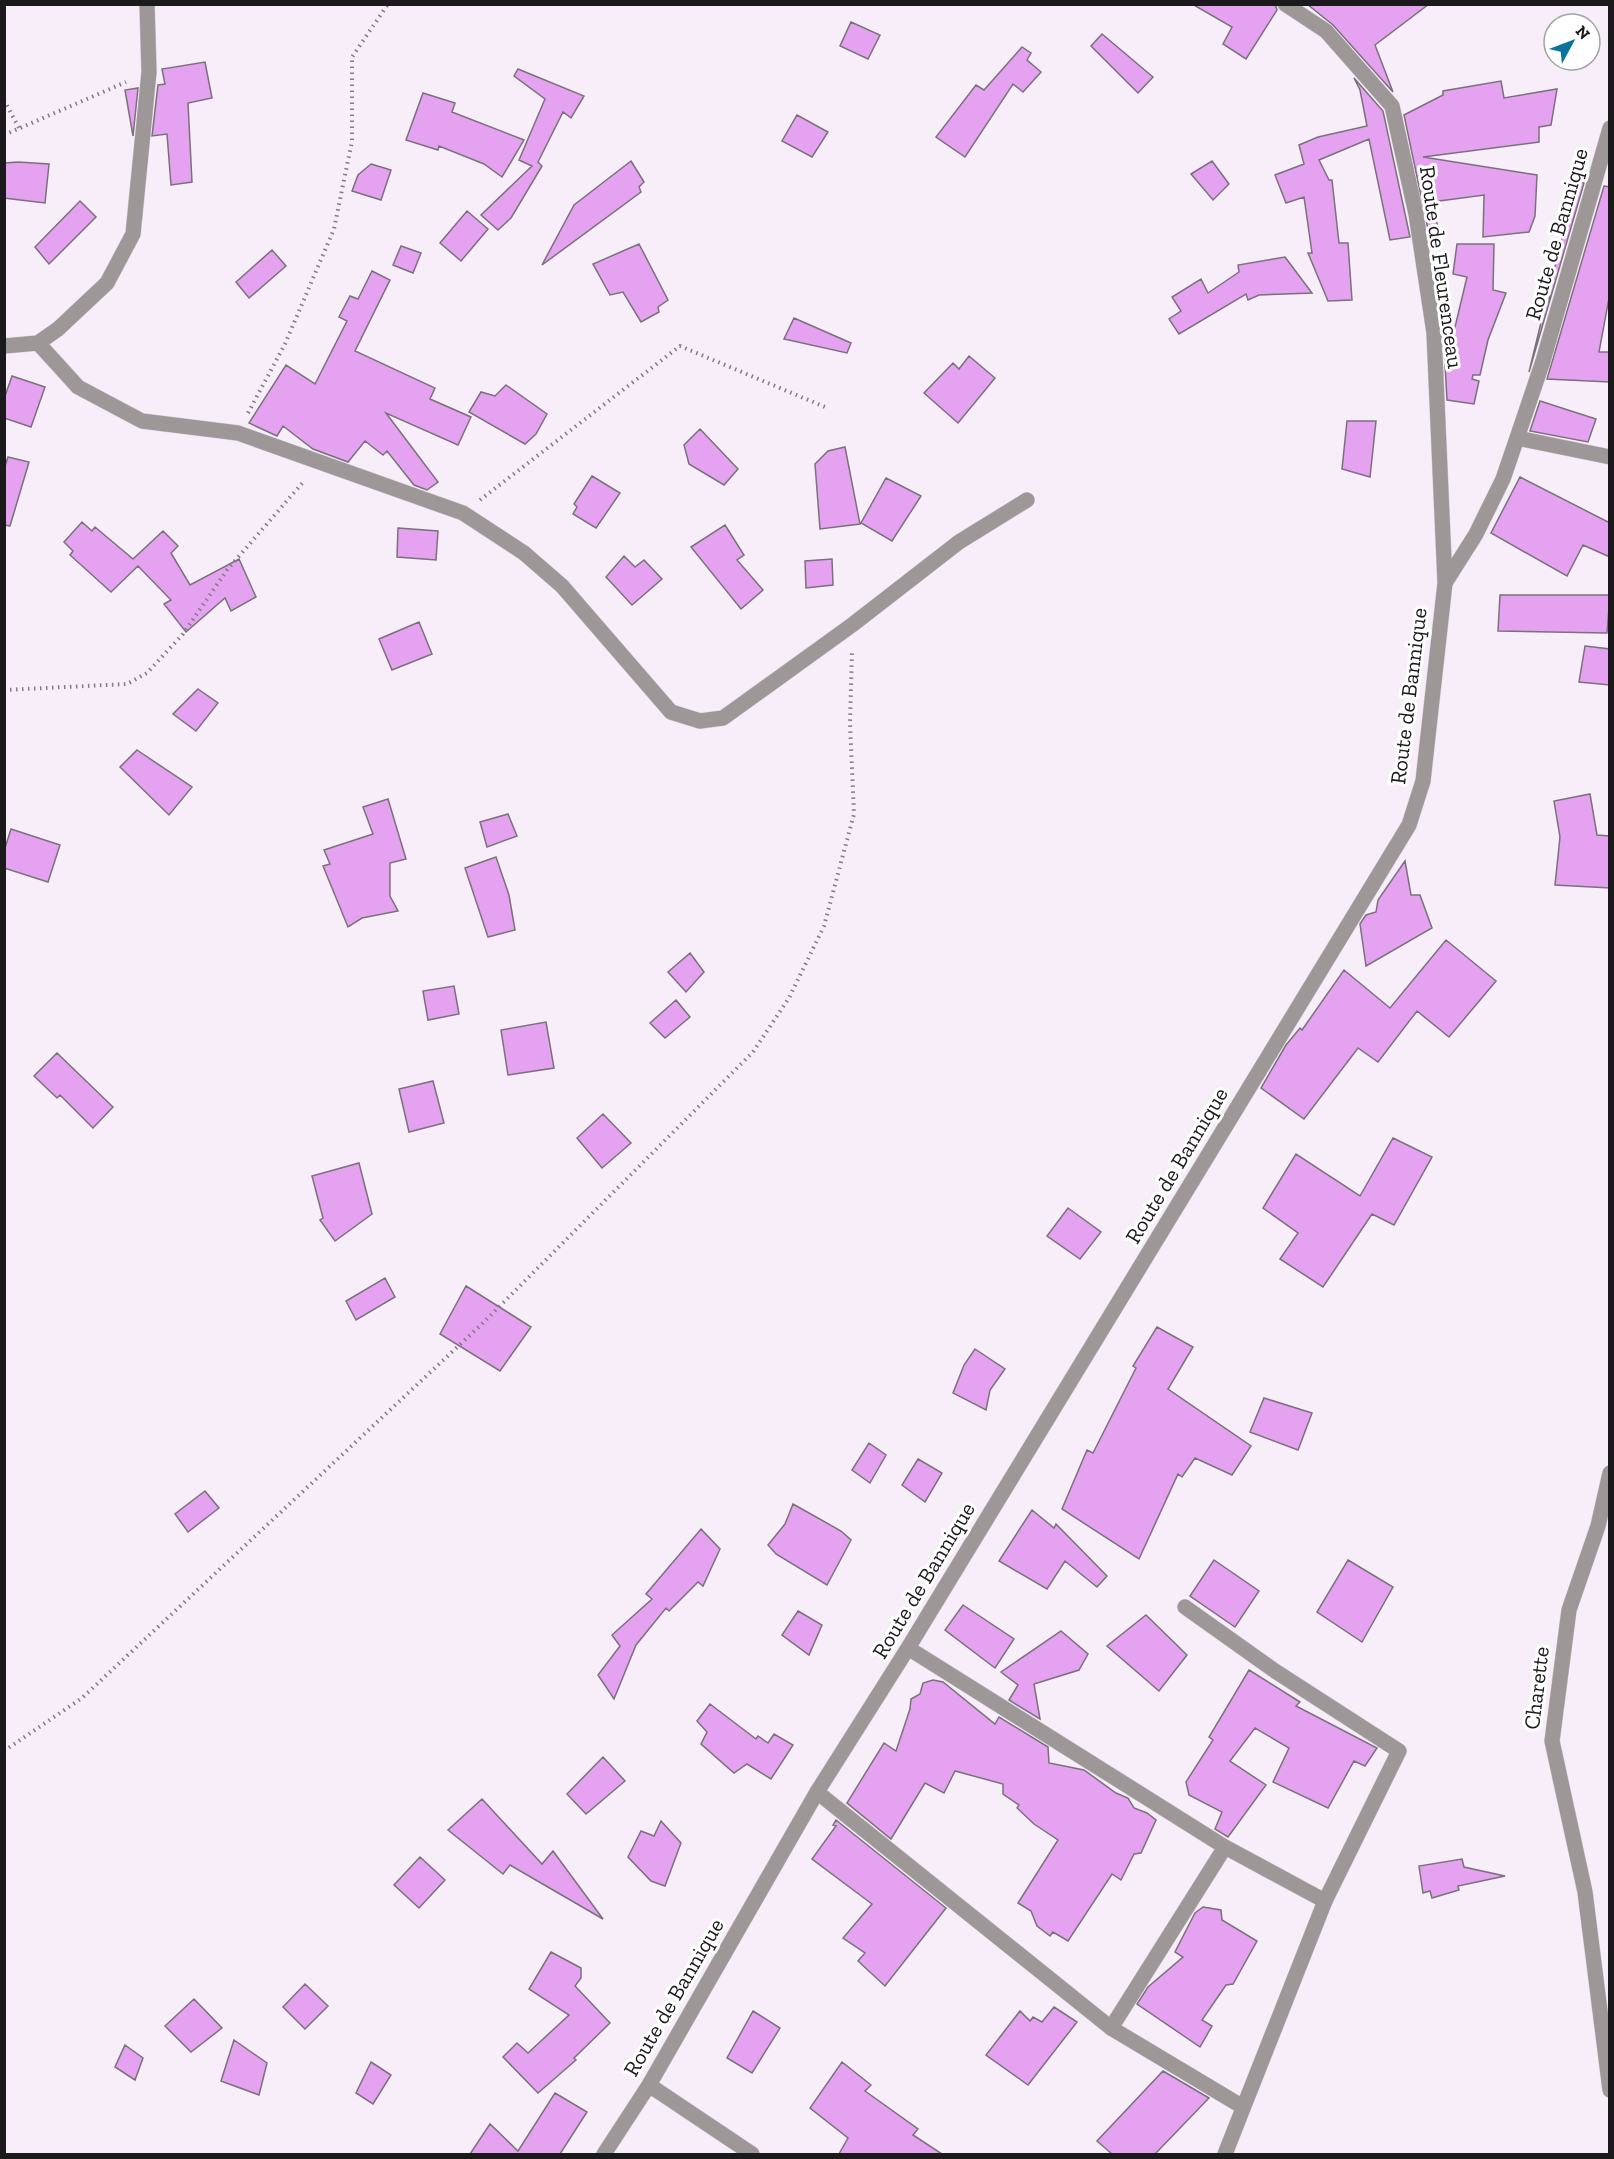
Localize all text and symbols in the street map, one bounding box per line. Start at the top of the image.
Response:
north arrow [1542,12,1602,72]
text: N [1572,22,1594,43]
street label: Route de Bannique [1519,145,1594,323]
street label: Route de Fleurenceau [1414,164,1469,371]
street label: Route de Bannique [1384,606,1433,786]
street label: Route de Bannique [1119,1082,1234,1248]
street label: Route de Bannique [866,1497,981,1663]
street label: Charette [1518,1645,1555,1731]
street label: Route de Bannique [617,1914,730,2081]

